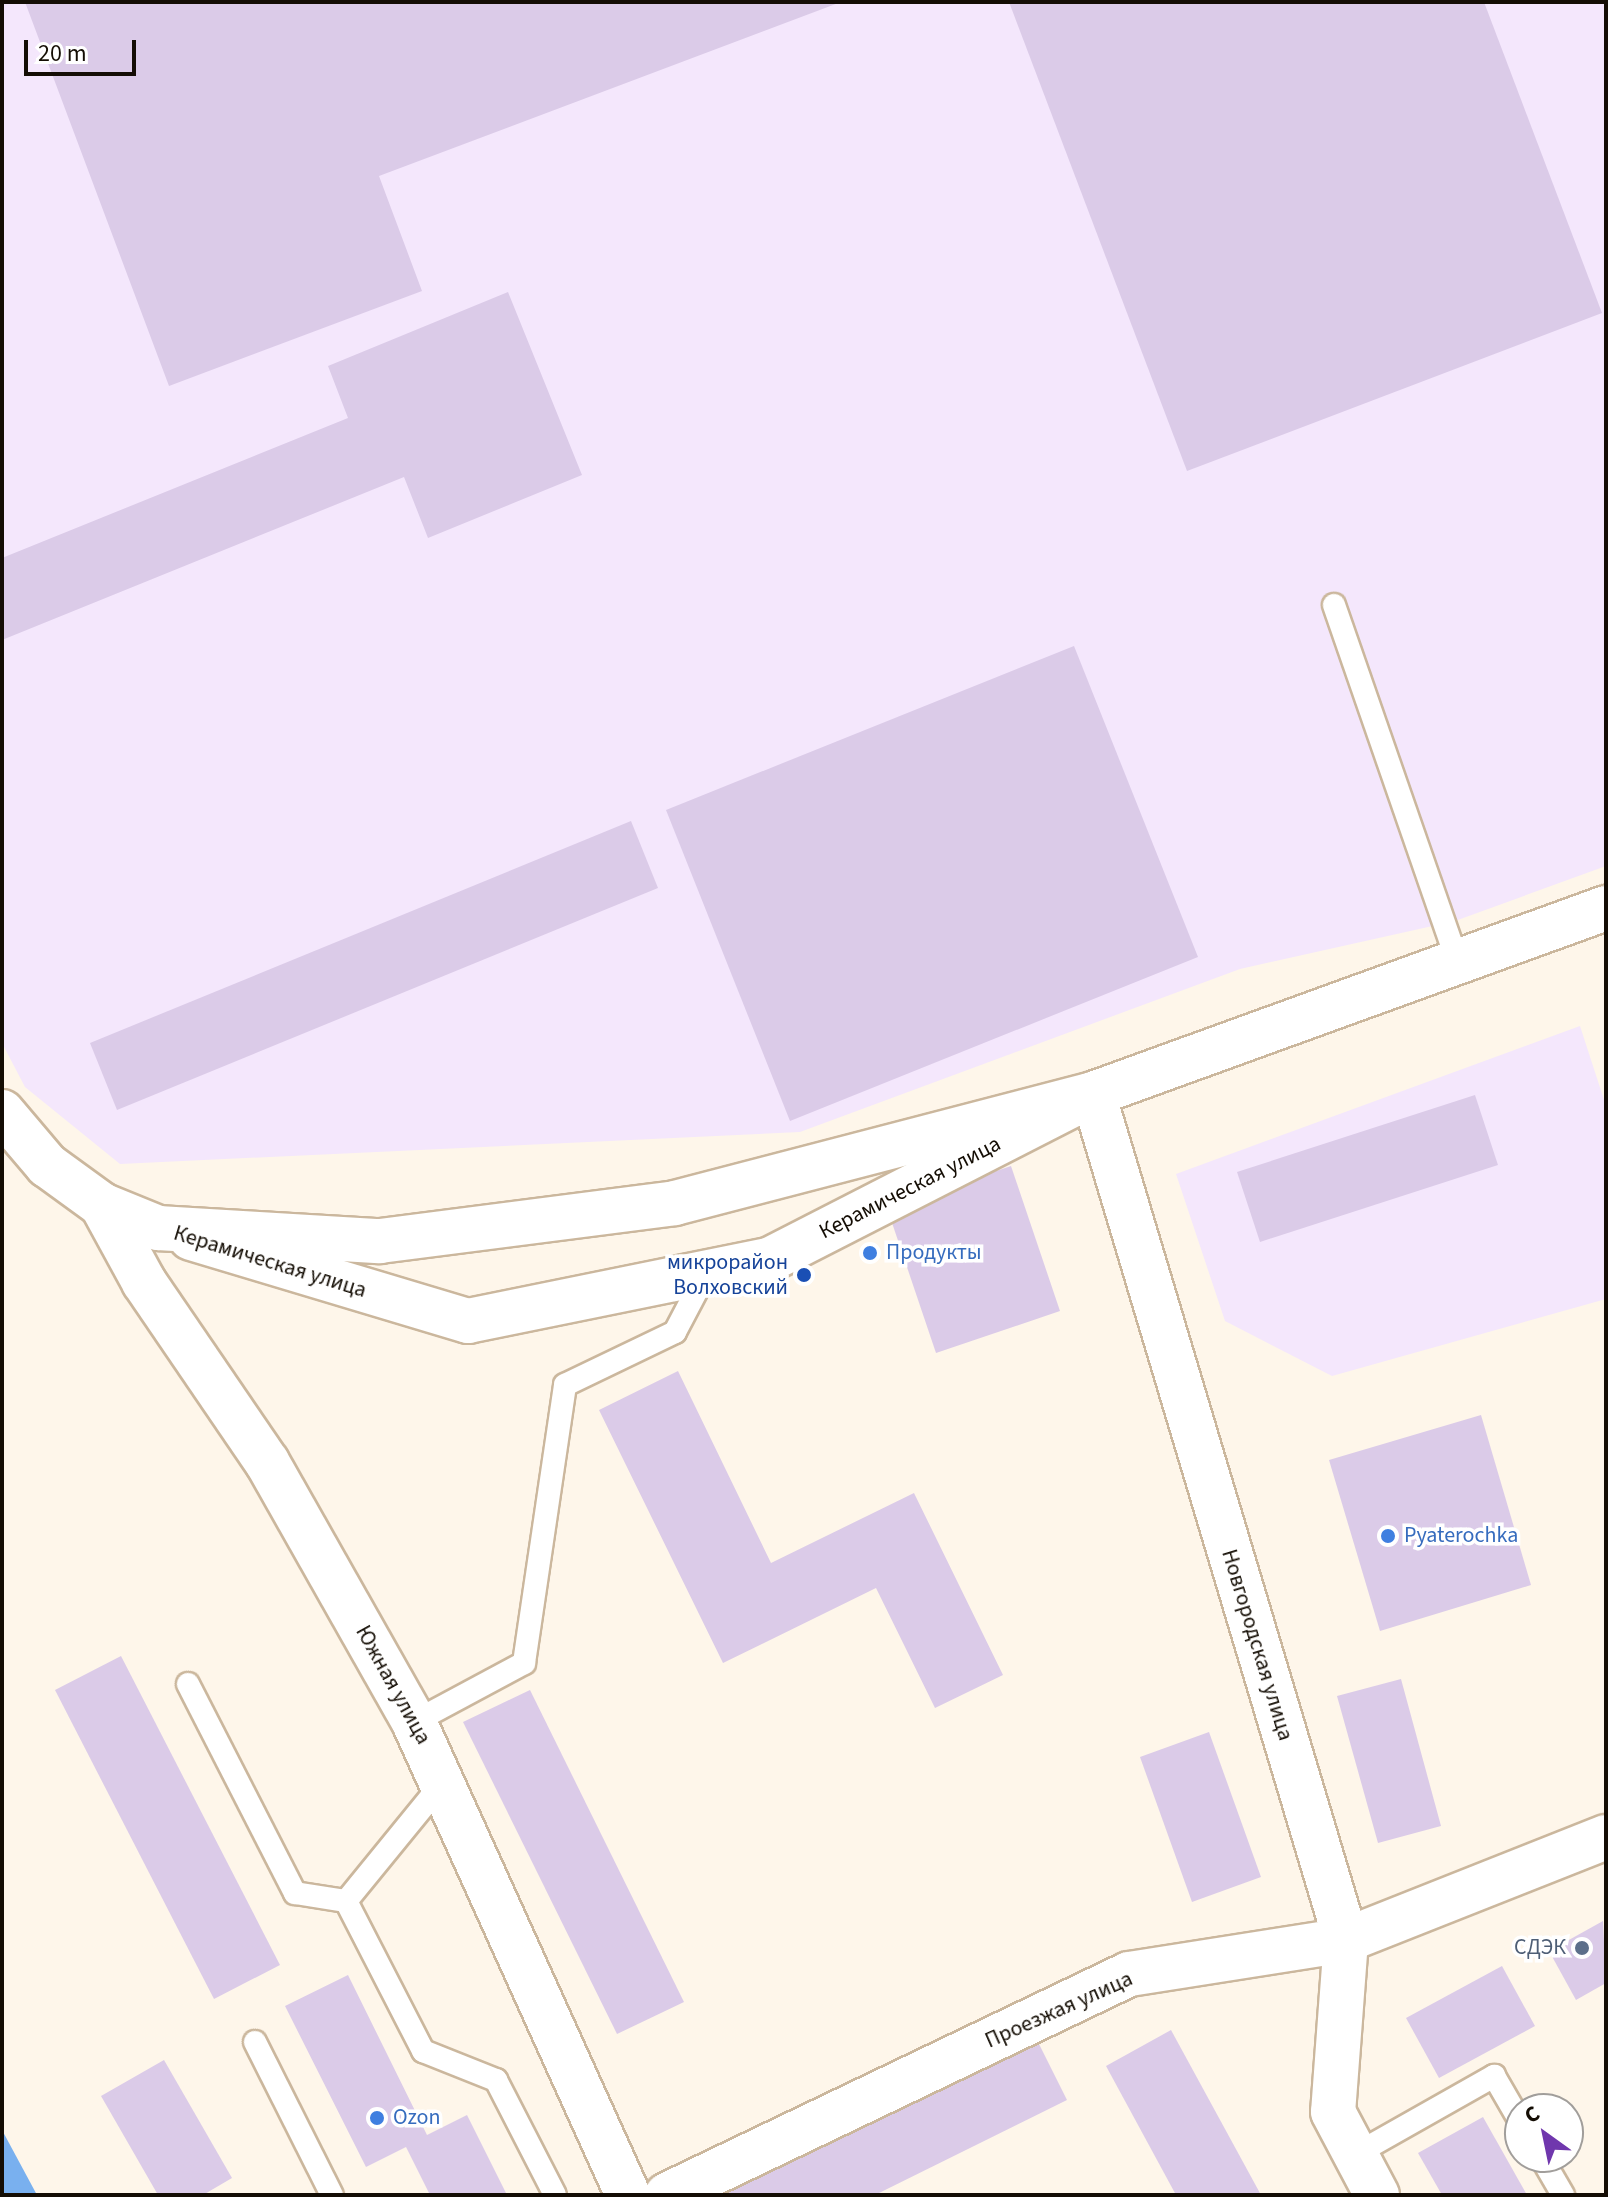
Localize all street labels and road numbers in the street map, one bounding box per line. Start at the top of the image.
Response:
street label: Керамическая улица [815,1131,1005,1245]
street label: Керамическая улица [170,1220,370,1304]
street label: Новгородская улица [1215,1546,1299,1744]
street label: Южная улица [349,1621,437,1749]
street label: Проезжая улица [981,1966,1137,2054]

